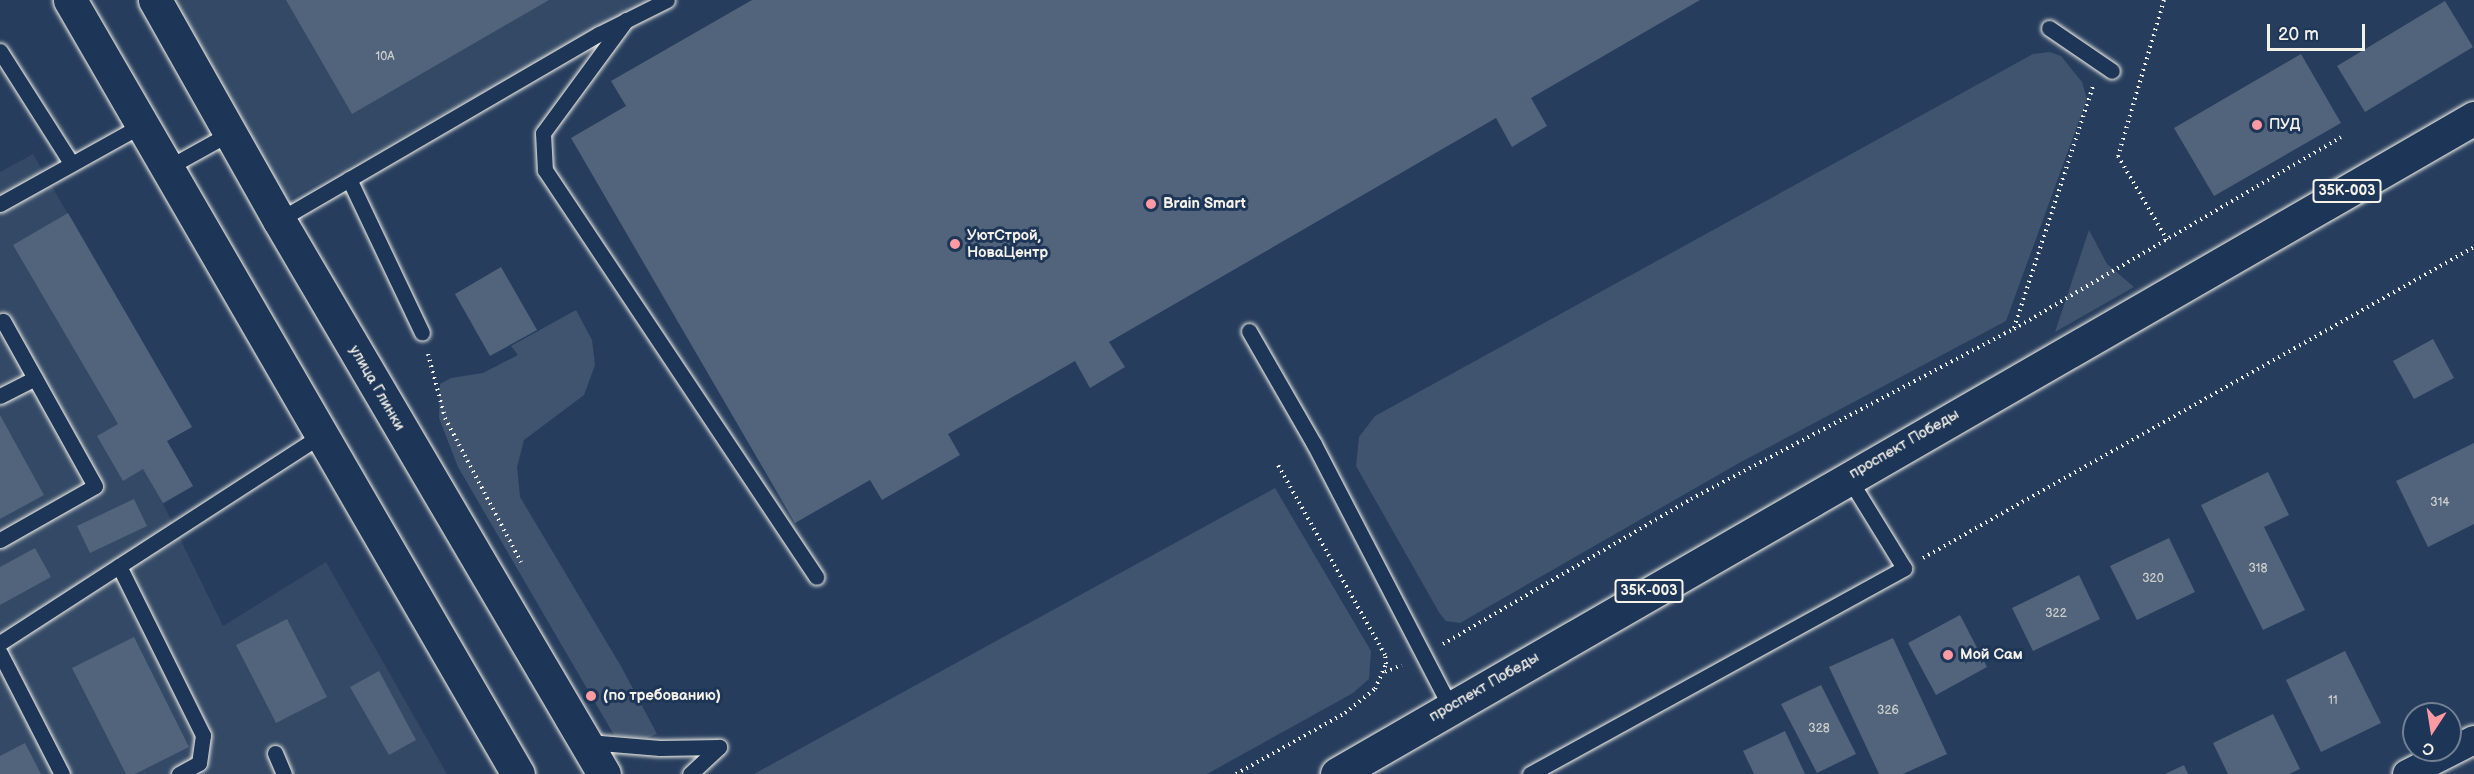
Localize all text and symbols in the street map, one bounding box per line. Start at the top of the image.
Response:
scale bar [2270,12,2368,50]
text: 20 m [2278,24,2319,45]
house number: 10А [376,50,394,64]
place label: ПУД [2269,116,2300,134]
marker: ПУД [2250,118,2264,132]
road number: 35К-003 [2312,180,2382,202]
place label: Brain Smart [1163,195,1246,213]
marker: Brain Smart [1144,197,1158,211]
place label: УютСтрой, НоваЦентр [967,226,1048,261]
marker: УютСтрой, НоваЦентр [948,237,962,251]
street label: улица Глинки [345,342,409,434]
street label: проспект Победы [1846,405,1962,483]
house number: 314 [2430,496,2450,510]
house number: 318 [2248,562,2268,576]
house number: 320 [2142,572,2164,586]
road number: 35К-003 [1614,580,1684,602]
house number: 322 [2045,607,2067,621]
place label: Мой Сам [1960,646,2023,664]
street label: проспект Победы [1426,648,1542,726]
marker: Мой Сам [1941,648,1955,662]
place label: (по требованию) [603,687,721,705]
marker: (по требованию) [584,689,598,703]
house number: 11 [2328,694,2338,708]
north arrow [2402,702,2462,762]
house number: 326 [1877,704,1899,718]
house number: 328 [1808,722,1830,736]
text: С [2421,738,2436,759]

